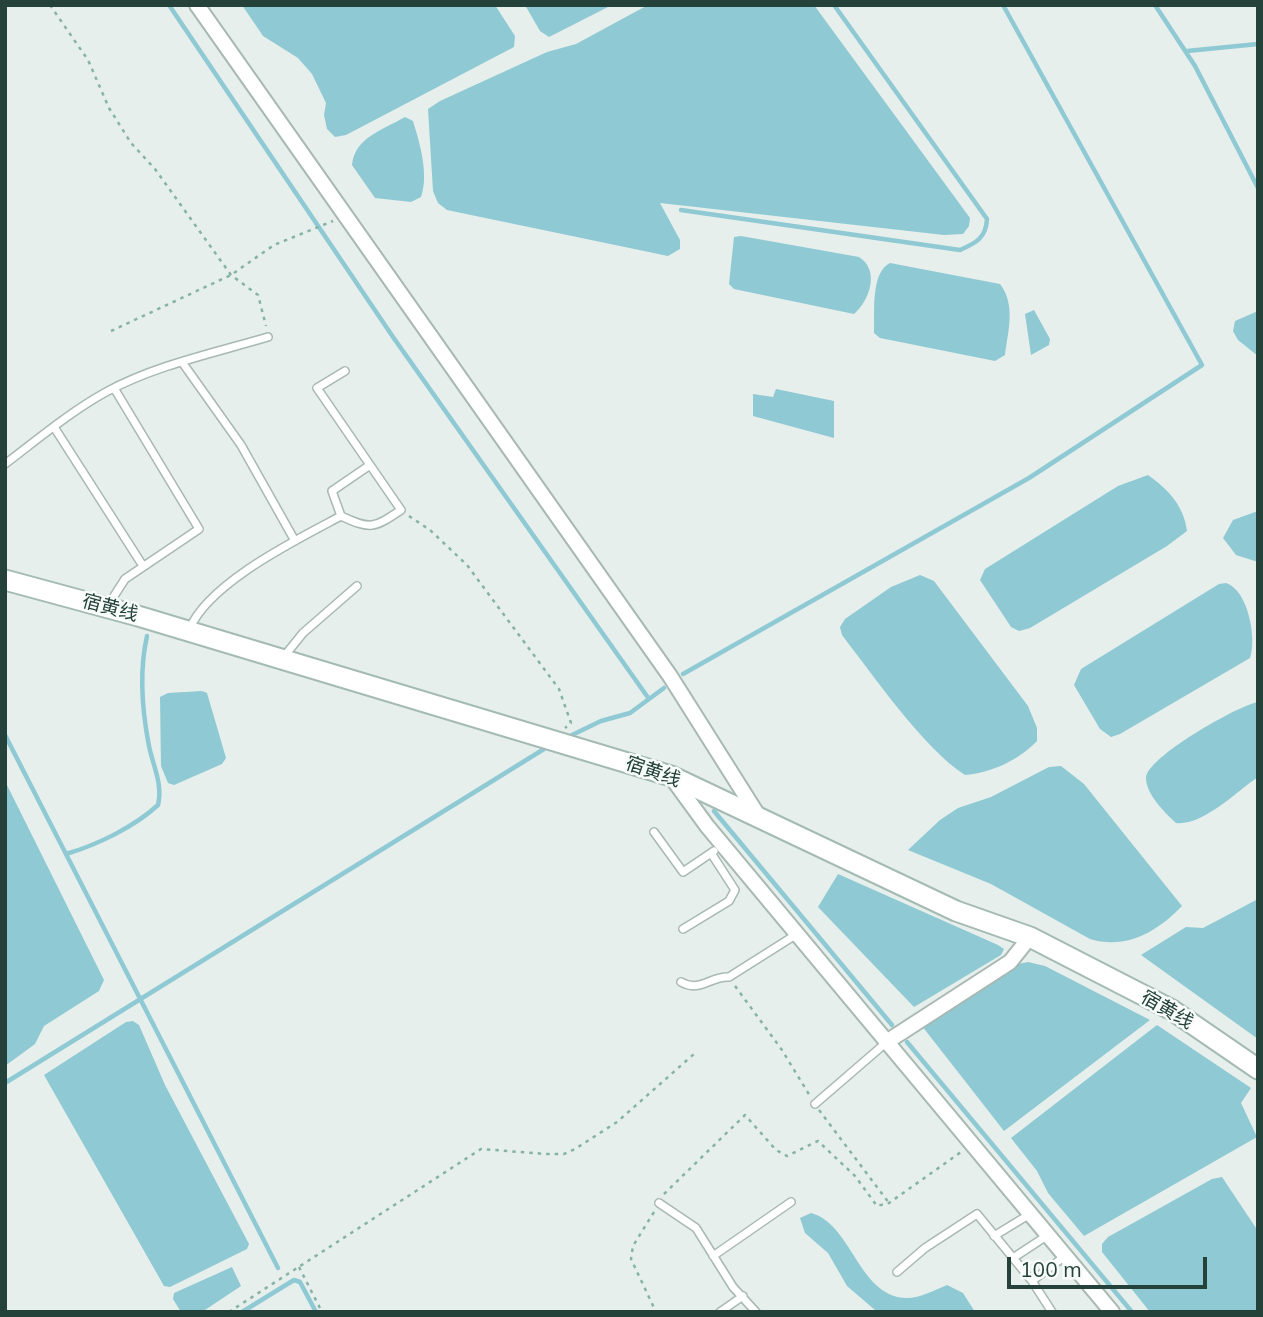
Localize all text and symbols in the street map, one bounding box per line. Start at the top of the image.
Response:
street label: 宿黄线 [80,590,140,626]
street label: 宿黄线 [622,752,684,792]
street label: 宿黄线 [1137,986,1197,1034]
scale bar [1011,1244,1210,1288]
text: 100 m [1020,1256,1082,1282]

